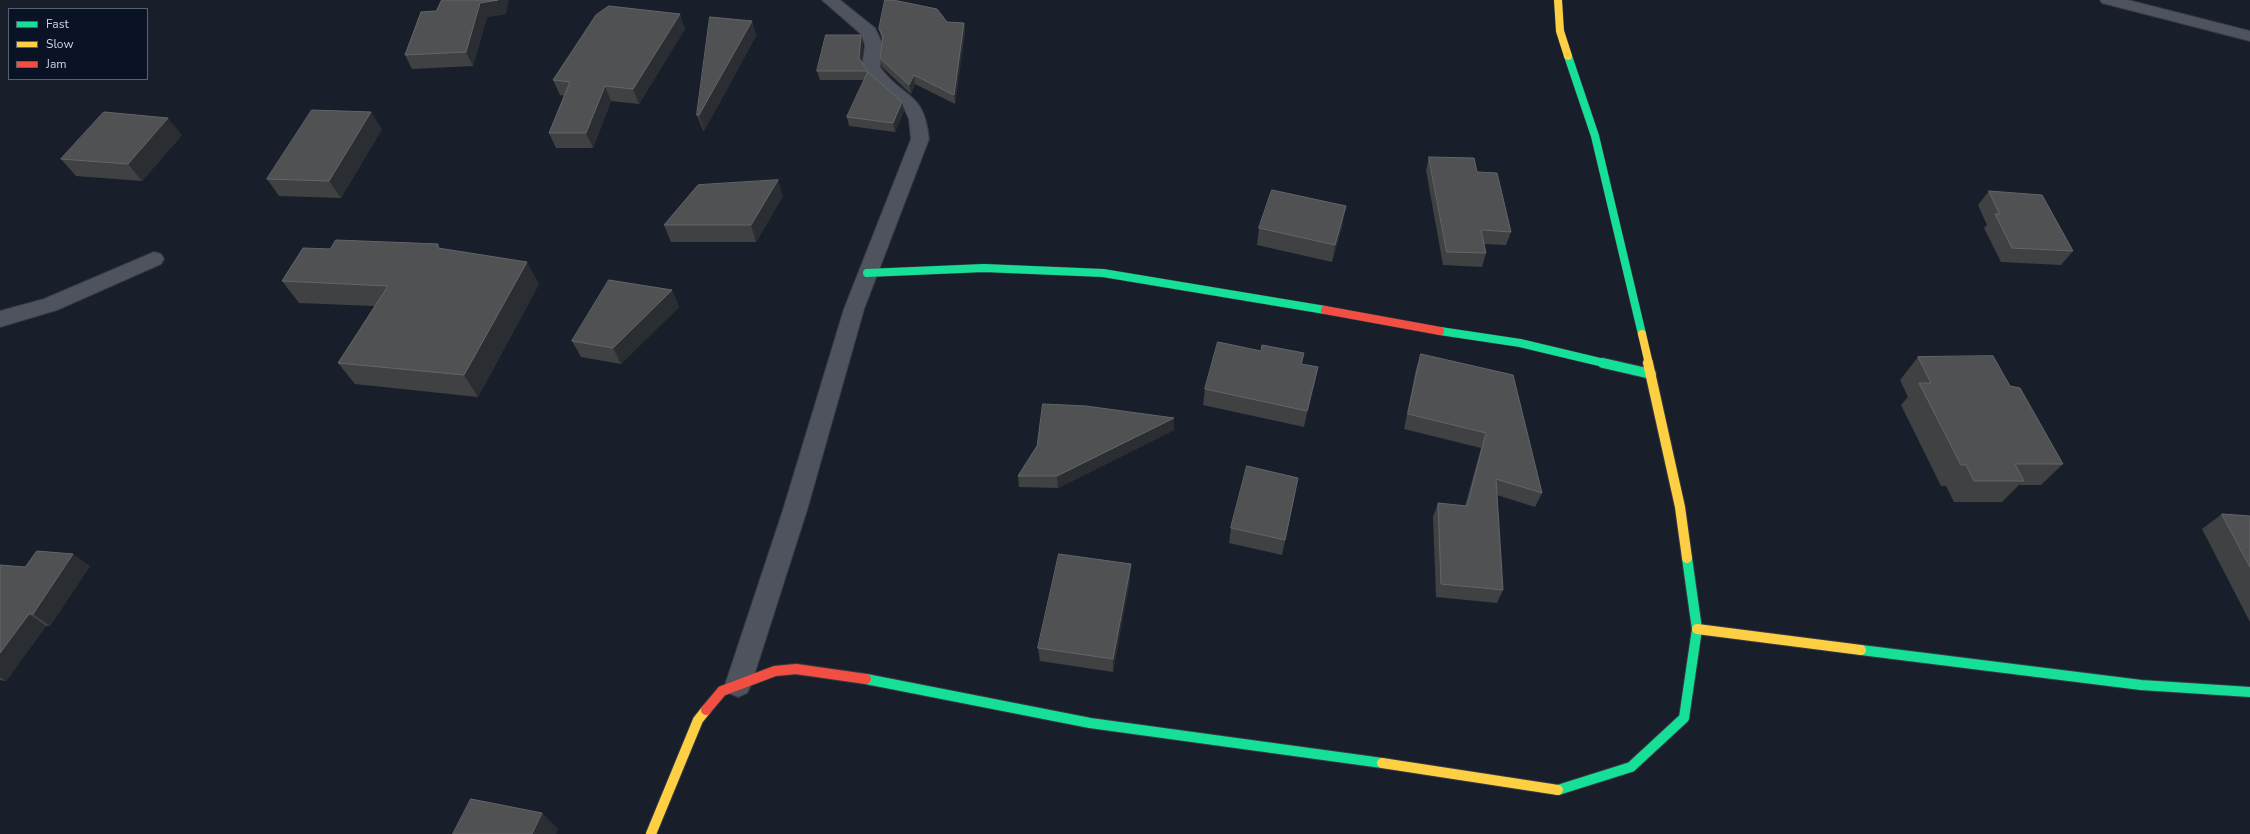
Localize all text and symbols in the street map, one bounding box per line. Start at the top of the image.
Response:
legend [8,8,148,80]
text: Fast [46,16,69,32]
text: Slow [46,36,74,52]
text: Jam [46,56,67,72]

